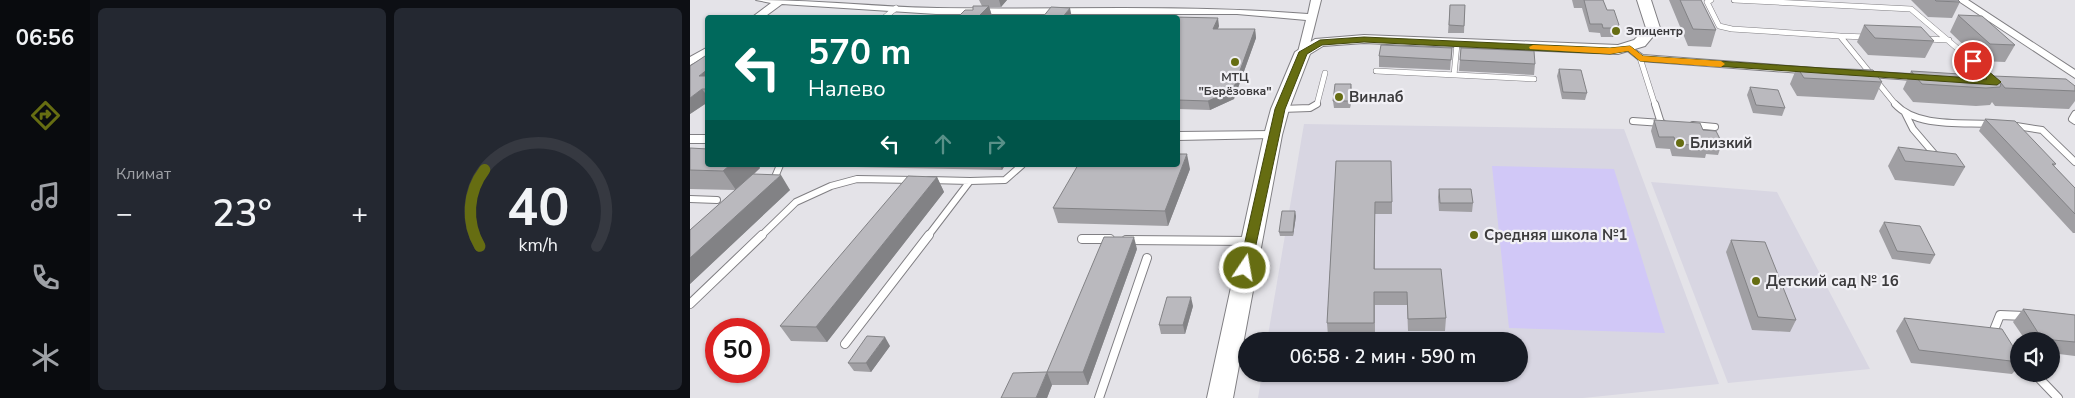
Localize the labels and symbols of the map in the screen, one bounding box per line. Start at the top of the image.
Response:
place label: Эпицентр [1626,23,1683,39]
marker: Эпицентр [1610,25,1622,37]
pin [1952,40,1994,82]
marker: МТЦ "Берёзовка" [1229,56,1241,68]
place label: МТЦ "Берёзовка" [1198,69,1272,99]
place label: Винлаб [1349,87,1404,107]
marker: Винлаб [1333,91,1345,103]
place label: Близкий [1690,133,1752,153]
marker: Близкий [1674,137,1686,149]
place label: Средняя школа №1 [1484,225,1628,245]
marker: Средняя школа №1 [1468,229,1480,241]
position arrow [1218,241,1270,293]
place label: Детский сад № 16 [1766,271,1899,291]
marker: Детский сад № 16 [1750,275,1762,287]
speed limit sign: 50 [705,318,770,383]

